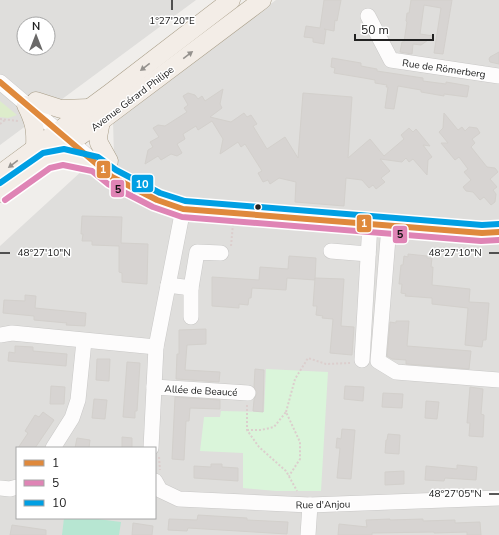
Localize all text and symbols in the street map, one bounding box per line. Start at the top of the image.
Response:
text: 1°27'20"E [149,14,195,28]
north arrow [16,16,56,56]
scale bar [355,16,433,42]
text: N [32,19,40,34]
text: 50 m [361,22,389,38]
one-way arrow [183,51,194,59]
street label: Rue de Römerberg [401,56,487,82]
street label: Avenue Gérard Philipe [88,63,177,135]
one-way arrow [139,63,150,71]
one-way arrow [7,160,18,168]
line badge: 1 [96,160,111,179]
text: 1 [100,162,106,177]
line badge: 10 [131,174,154,193]
text: 10 [135,177,149,192]
line badge: 5 [110,179,125,198]
text: 5 [115,182,122,197]
unlabelled marker [253,202,263,212]
line badge: 1 [356,214,372,233]
text: 1 [361,216,367,231]
line badge: 5 [392,225,408,244]
text: 5 [397,227,404,242]
text: 48°27'10"N [17,246,71,260]
text: 48°27'10"N [428,246,482,260]
street label: Allée de Beaucé [164,382,238,400]
legend [16,447,156,519]
text: 1 [52,455,59,471]
text: 5 [52,475,59,491]
text: 48°27'05"N [428,487,482,501]
text: 10 [52,495,66,511]
street label: Rue d'Anjou [296,498,351,512]

